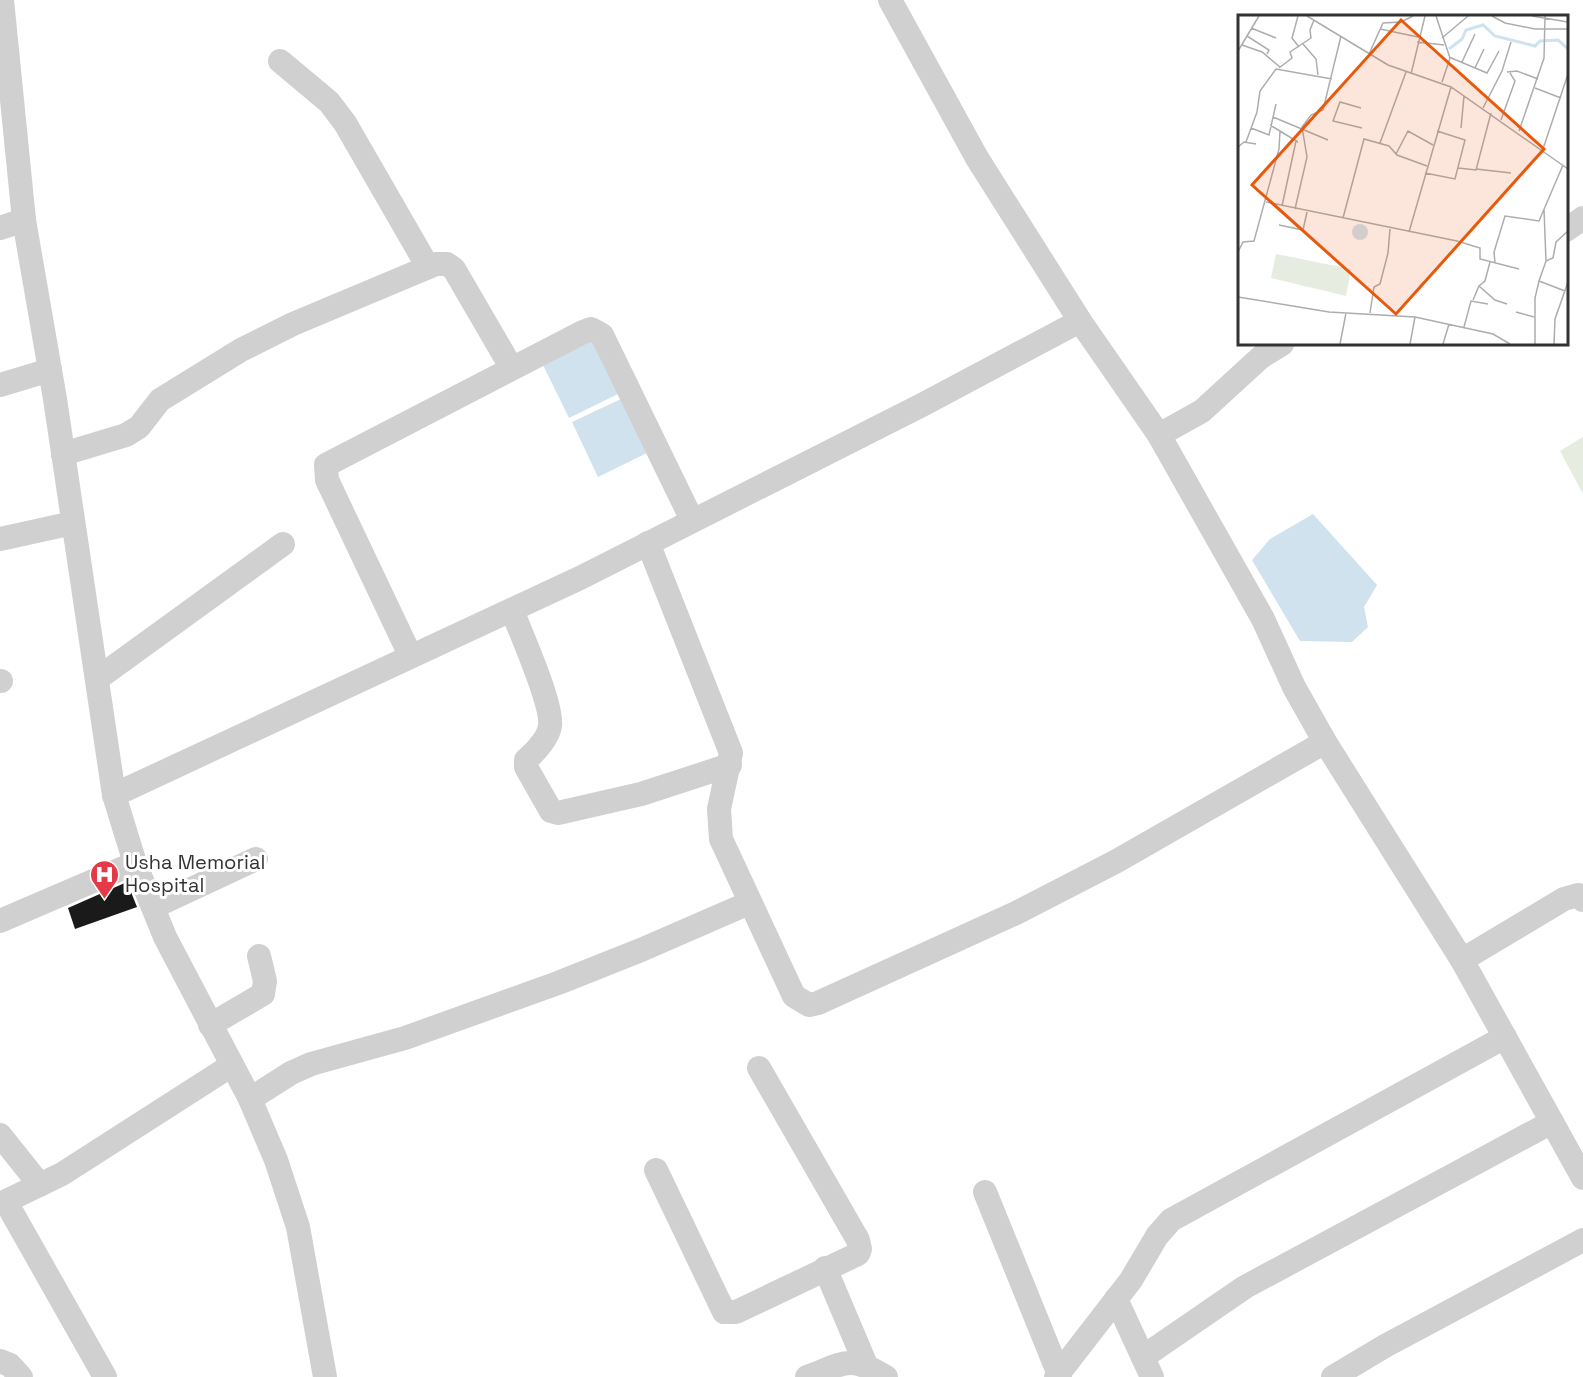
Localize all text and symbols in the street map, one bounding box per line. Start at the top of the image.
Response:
inset map [1238,15,1568,345]
place label: Usha Memorial Hospital [125,849,265,898]
hospital icon: Usha Memorial Hospital [88,858,120,900]

